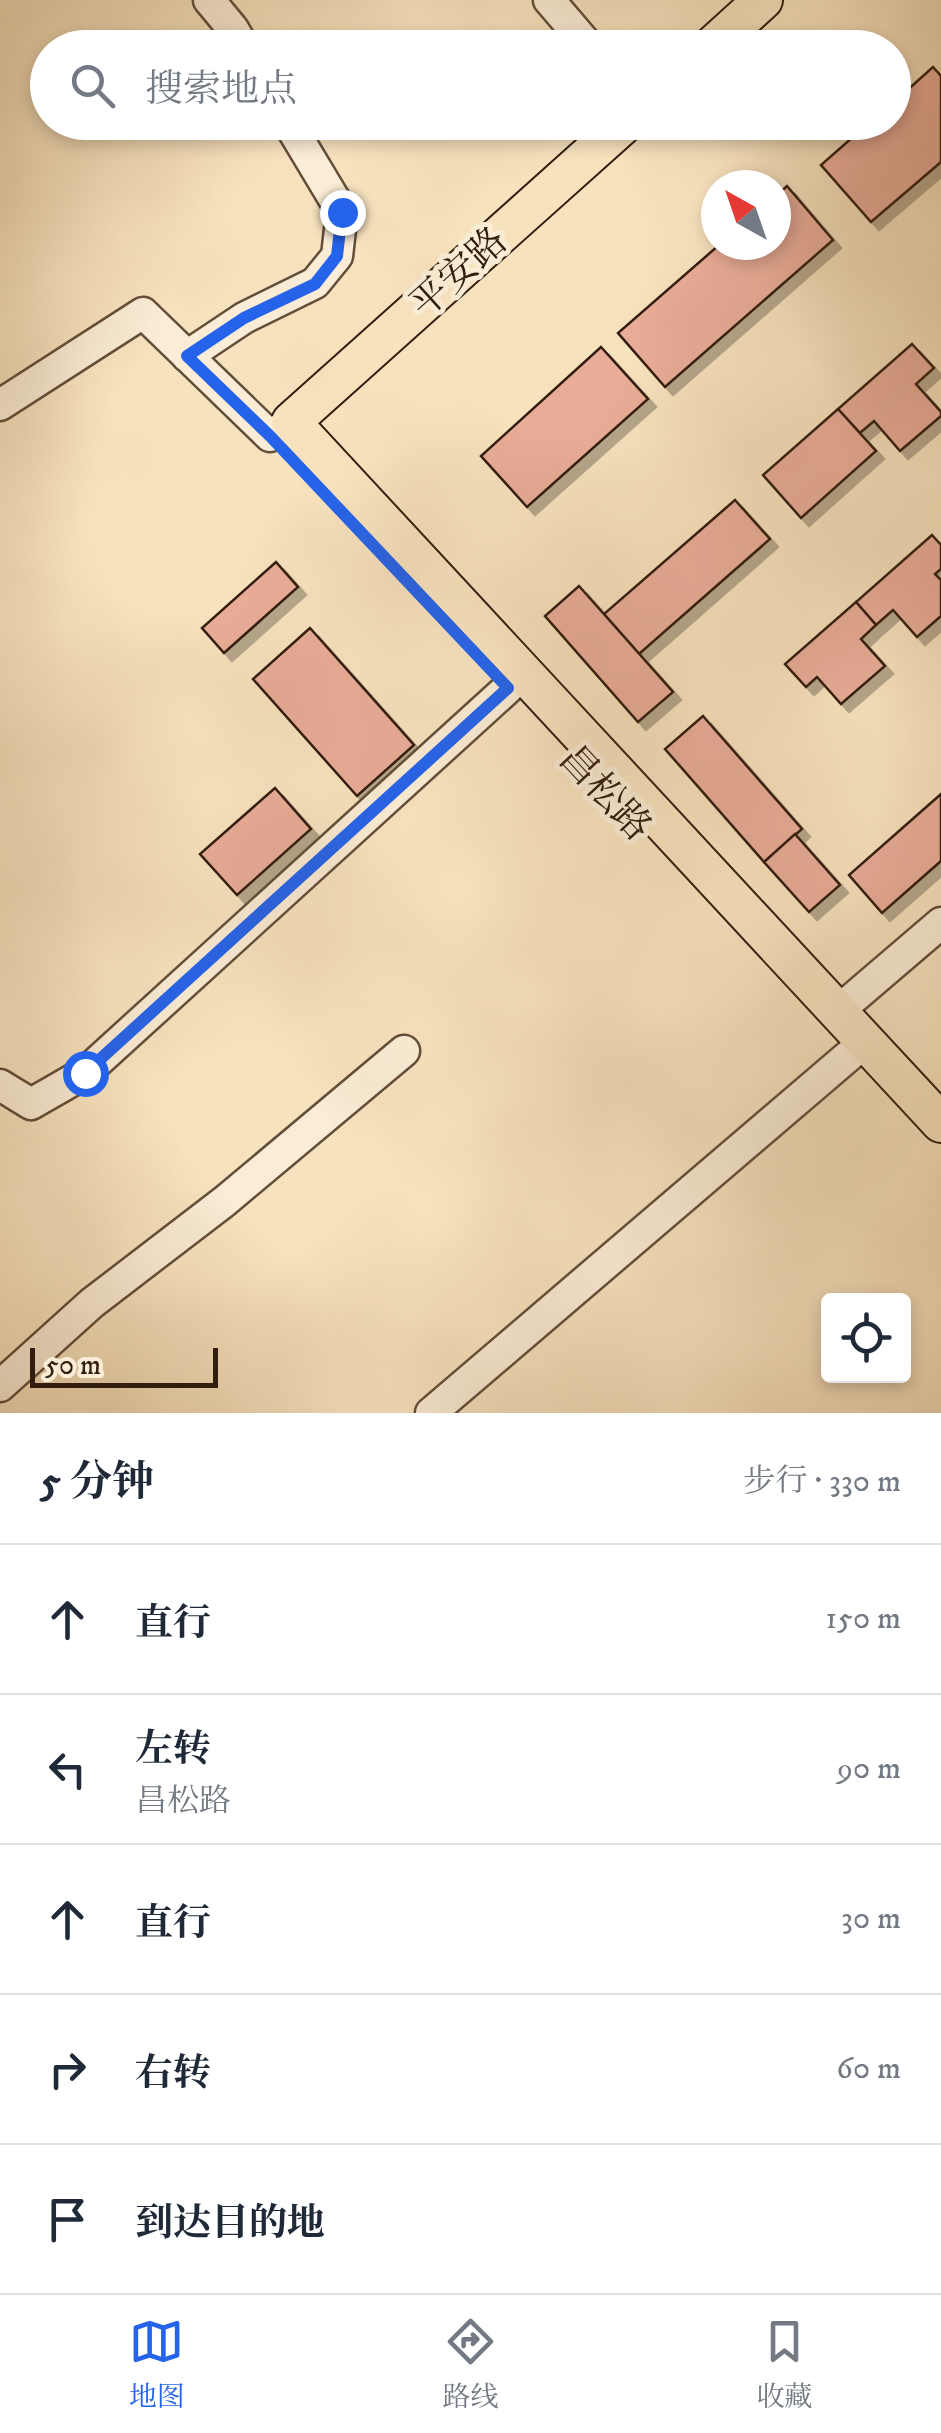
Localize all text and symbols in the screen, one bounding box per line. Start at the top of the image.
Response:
search box [30,30,911,140]
icon: search [65,58,120,113]
text: 搜索地点 [145,66,297,114]
north arrow [701,170,791,260]
route end [320,190,366,236]
street label: 平安路 [401,218,518,329]
street label: 昌松路 [548,735,661,851]
route start [63,1051,109,1097]
map controls [821,1293,911,1383]
button: locate [821,1293,911,1383]
scale bar [30,1343,218,1388]
text: 50 m [45,1348,101,1383]
text: 5 分钟 [40,1457,154,1509]
text: 步行 · 330 m [744,1462,901,1502]
icon: ahead [40,1592,95,1647]
text: 150 m [825,1599,901,1639]
text: 直行 [135,1600,211,1648]
text: 左转 [135,1726,211,1774]
icon: left [40,1742,95,1797]
text: 90 m [837,1749,901,1789]
text: 昌松路 [135,1782,231,1822]
icon: ahead [40,1892,95,1947]
text: 30 m [841,1899,901,1939]
text: 直行 [135,1900,211,1948]
icon: right [40,2042,95,2097]
text: 60 m [836,2049,901,2089]
text: 右转 [135,2050,211,2098]
icon: arrive [40,2192,95,2247]
text: 到达目的地 [135,2200,325,2248]
tab: 地图 [129,2314,185,2415]
tab: 路线 [442,2314,498,2415]
tab: 收藏 [756,2314,812,2415]

